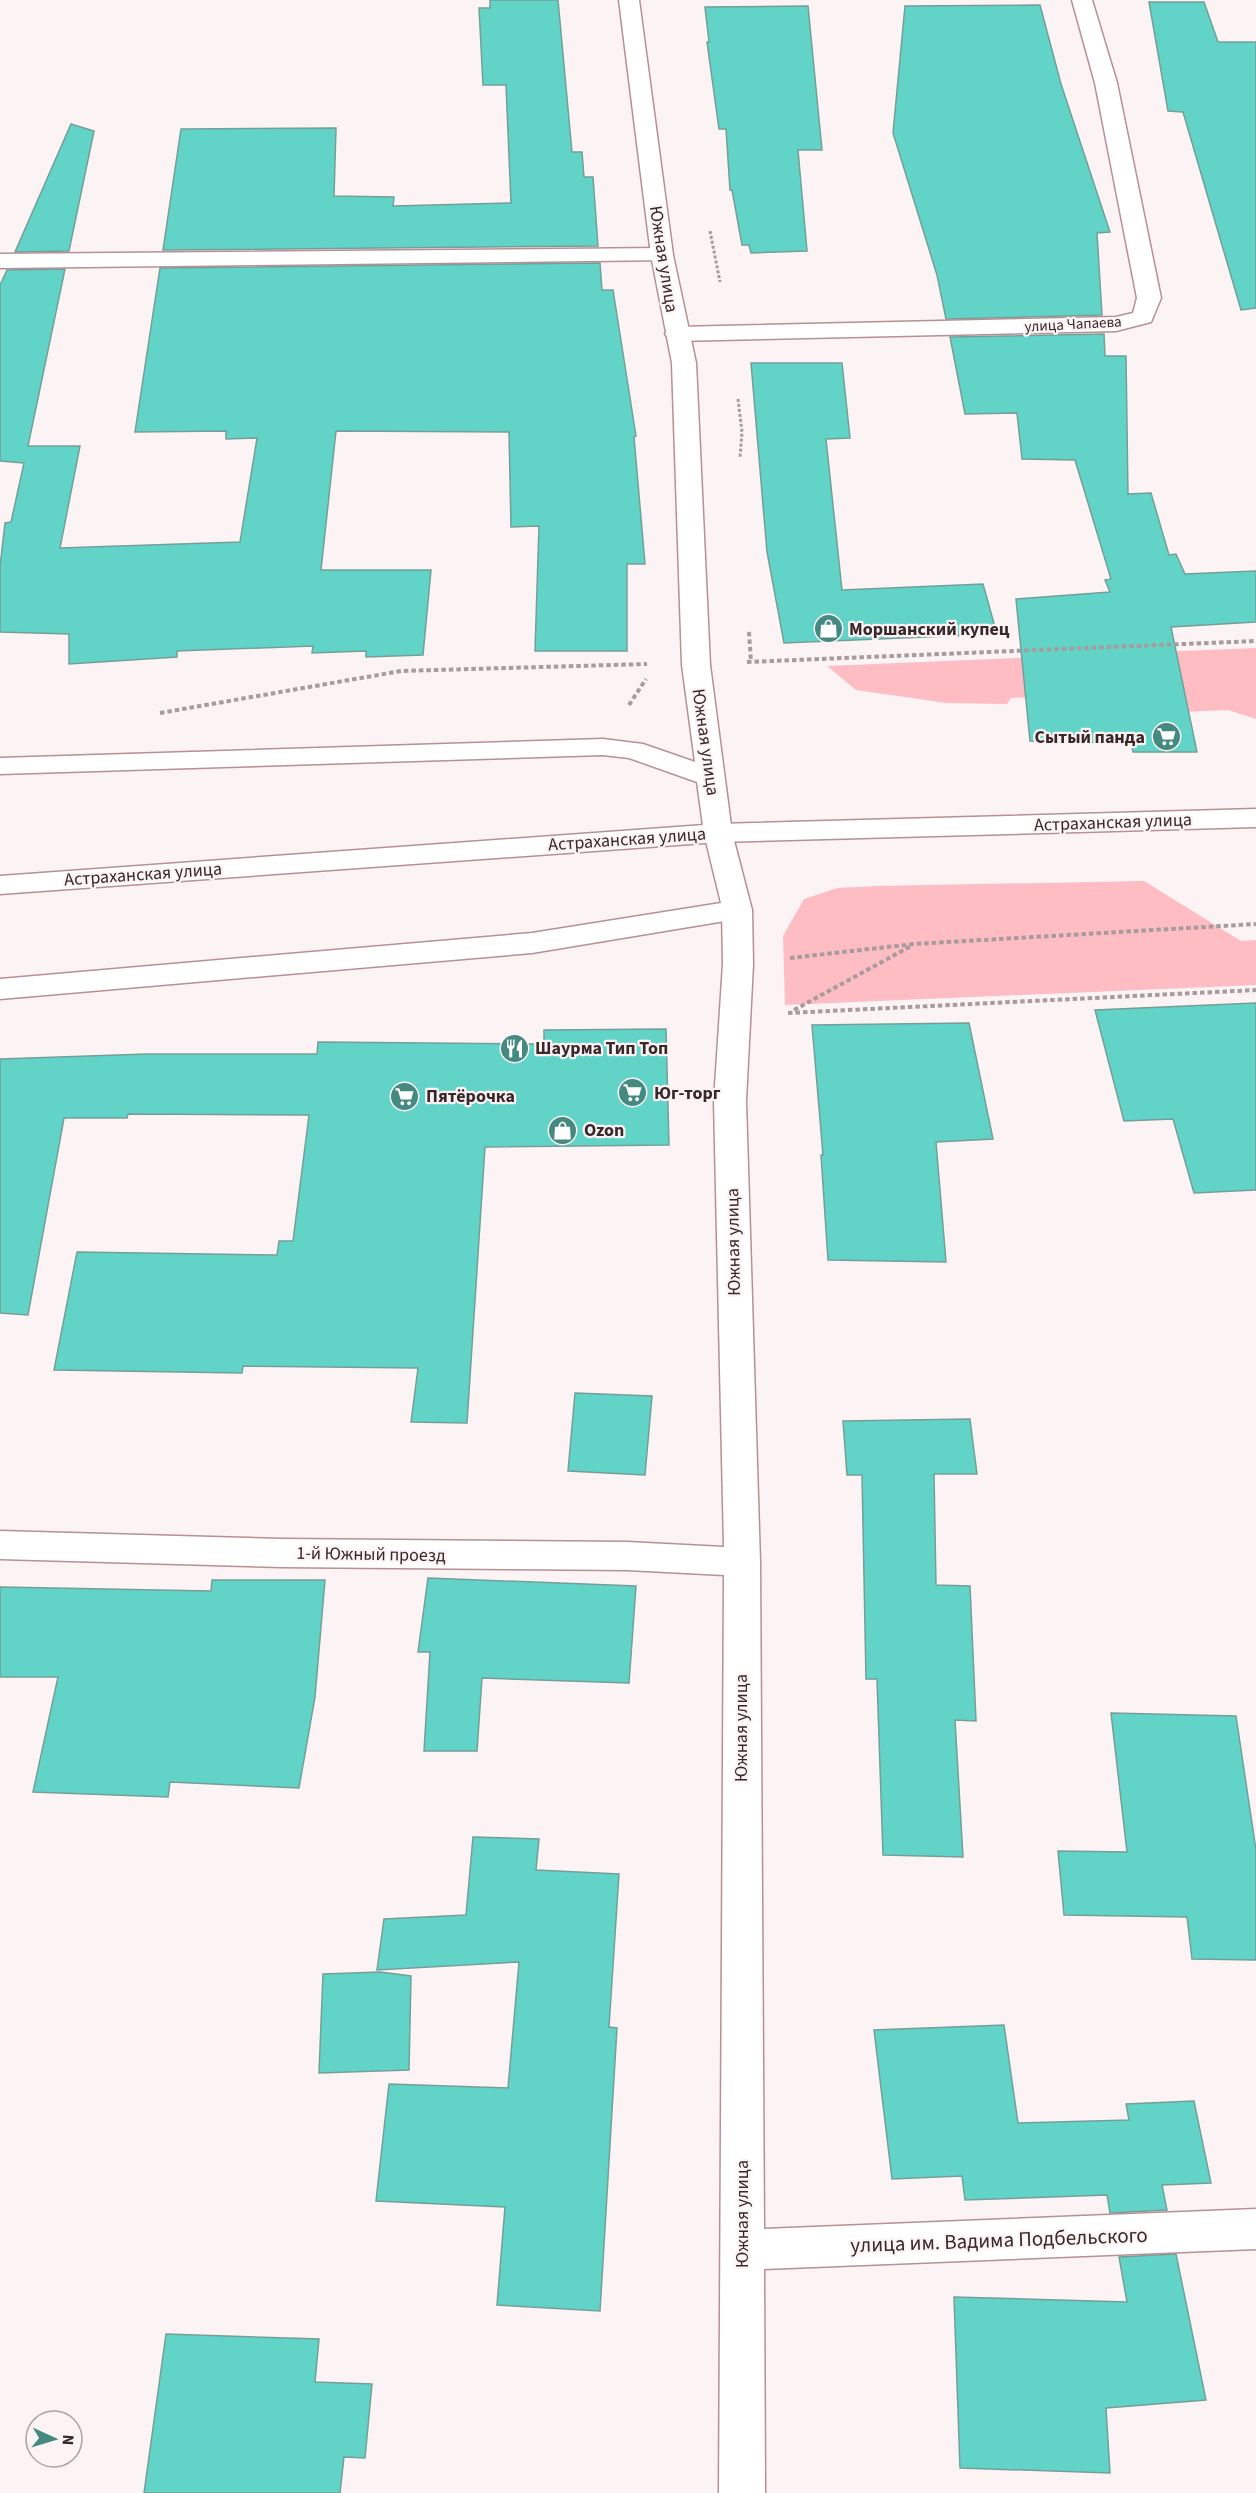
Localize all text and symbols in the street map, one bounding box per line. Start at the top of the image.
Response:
street label: Южная улица [643,204,684,314]
street label: улица Чапаева [1024,311,1122,338]
shop icon: Моршанский купец [812,613,844,645]
place label: Моршанский купец [849,617,1010,642]
street label: Южная улица [686,687,725,797]
supermarket icon: Сытый панда [1150,721,1182,753]
place label: Сытый панда [1035,725,1145,750]
street label: Астраханская улица [1034,807,1192,838]
street label: Астраханская улица [547,822,707,857]
street label: Астраханская улица [63,857,223,892]
restaurant icon: Шаурма Тип Топ [498,1032,530,1064]
place label: Шаурма Тип Топ [535,1036,668,1061]
supermarket icon: Юг-торг [617,1077,649,1109]
supermarket icon: Пятёрочка [389,1080,421,1112]
place label: Юг-торг [654,1081,721,1106]
place label: Пятёрочка [426,1084,515,1109]
shop icon: Ozon [547,1114,579,1146]
place label: Ozon [584,1118,624,1143]
street label: Южная улица [720,1188,747,1296]
street label: 1-й Южный проезд [296,1541,446,1568]
street label: Южная улица [729,1674,754,1782]
street label: Южная улица [730,2160,755,2268]
street label: улица им. Вадима Подбельского [850,2220,1148,2260]
north arrow [24,2409,84,2469]
text: N [57,2434,79,2446]

